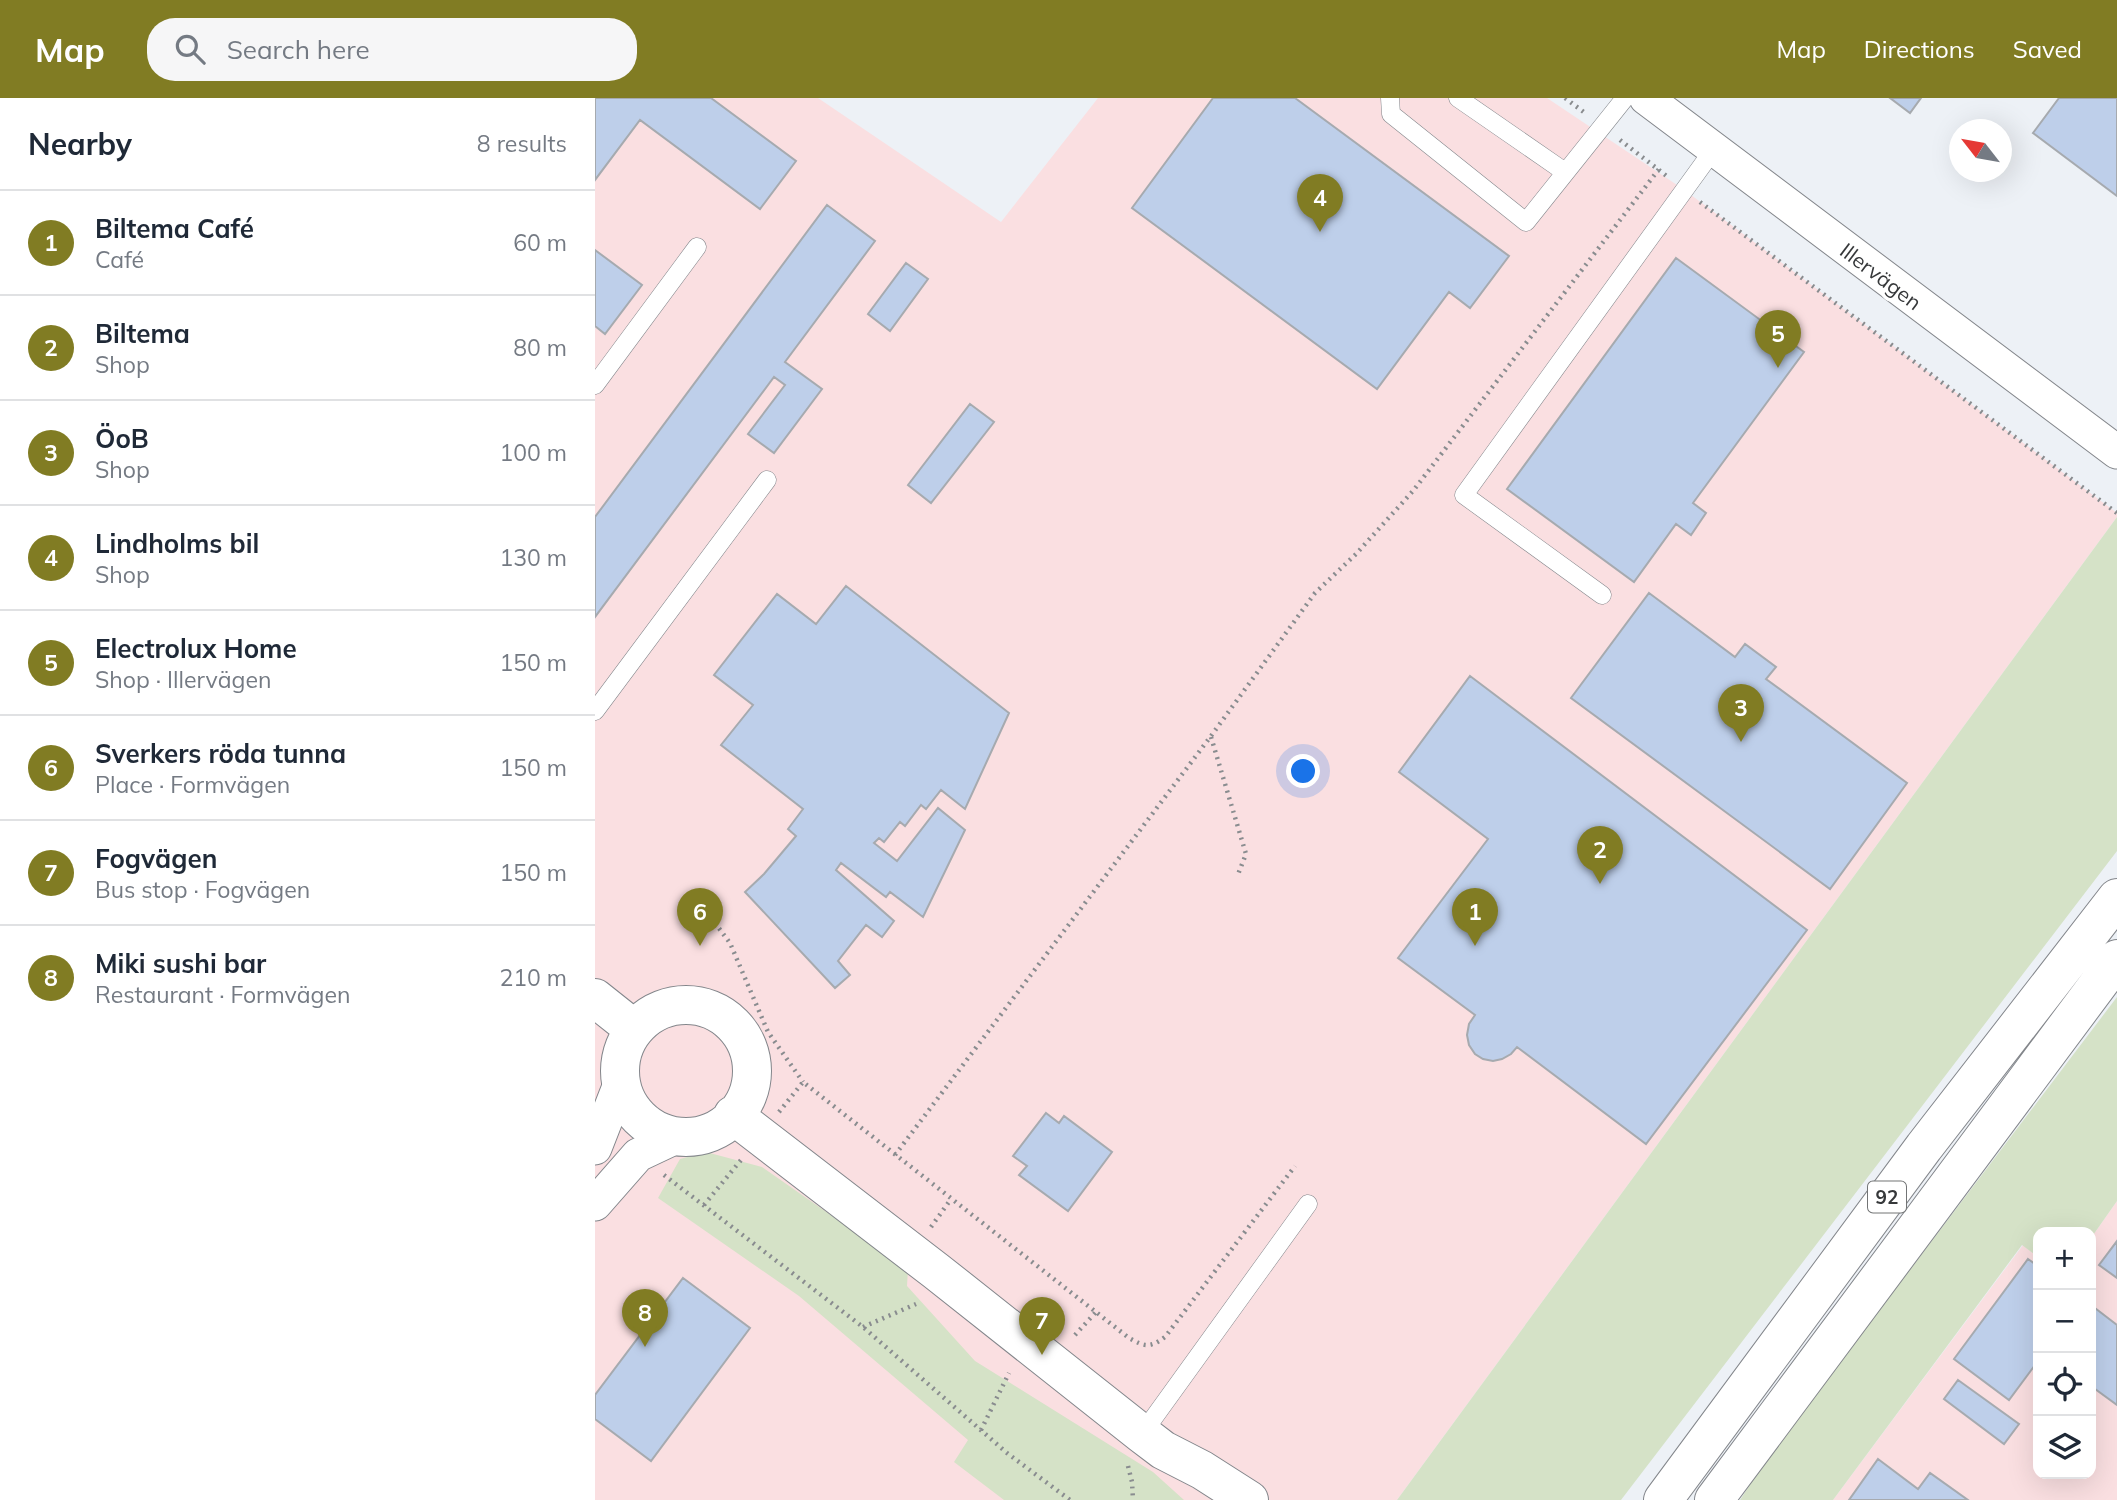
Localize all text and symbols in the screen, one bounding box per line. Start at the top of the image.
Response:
search box [147,18,637,81]
text: Map [35,29,105,70]
icon: search [171,30,209,68]
text: Search here [227,33,370,66]
text: Map [1776,34,1826,64]
text: Directions [1864,34,1975,64]
text: Saved [2013,34,2082,64]
north arrow [1949,119,2012,182]
text: Nearby [28,125,132,163]
text: 8 results [477,129,567,158]
pin: 4 [1297,174,1343,232]
text: Biltema Café [95,212,254,245]
text: 1 [44,228,58,257]
text: 60 m [513,228,567,257]
street label: Illervägen [1835,237,1927,315]
text: Café [95,245,144,274]
pin: 5 [1755,310,1801,368]
text: Biltema [95,317,190,350]
text: 2 [44,333,58,362]
text: 80 m [513,333,567,362]
text: Shop [95,350,150,379]
text: ÖoB [95,422,149,455]
text: 3 [44,438,58,467]
text: 100 m [499,438,567,467]
text: Shop [95,455,150,484]
text: Lindholms bil [95,527,259,560]
text: 4 [44,543,58,572]
text: 130 m [499,543,567,572]
text: Shop [95,560,150,589]
text: Electrolux Home [95,632,297,665]
text: 5 [44,648,58,677]
text: 150 m [499,648,567,677]
text: Shop · Illervägen [95,665,271,694]
pin: 3 [1718,684,1764,742]
text: Sverkers röda tunna [95,737,346,770]
text: 6 [44,753,58,782]
text: 150 m [499,753,567,782]
your location [1286,754,1320,788]
text: Place · Formvägen [95,770,290,799]
pin: 2 [1577,826,1623,884]
text: Fogvägen [95,842,217,875]
text: 7 [44,858,58,887]
text: 150 m [499,858,567,887]
text: Bus stop · Fogvägen [95,875,310,904]
pin: 6 [677,888,723,946]
pin: 1 [1452,888,1498,946]
text: Miki sushi bar [95,947,266,980]
text: 8 [44,963,58,992]
text: 210 m [499,963,567,992]
text: Restaurant · Formvägen [95,980,350,1009]
road number: 92 [1868,1182,1906,1212]
map controls [2033,1227,2096,1479]
button: + [2033,1227,2096,1290]
pin: 8 [622,1289,668,1347]
button: − [2033,1290,2096,1353]
pin: 7 [1019,1297,1065,1355]
button: locate [2033,1353,2096,1416]
button: layers [2033,1416,2096,1479]

